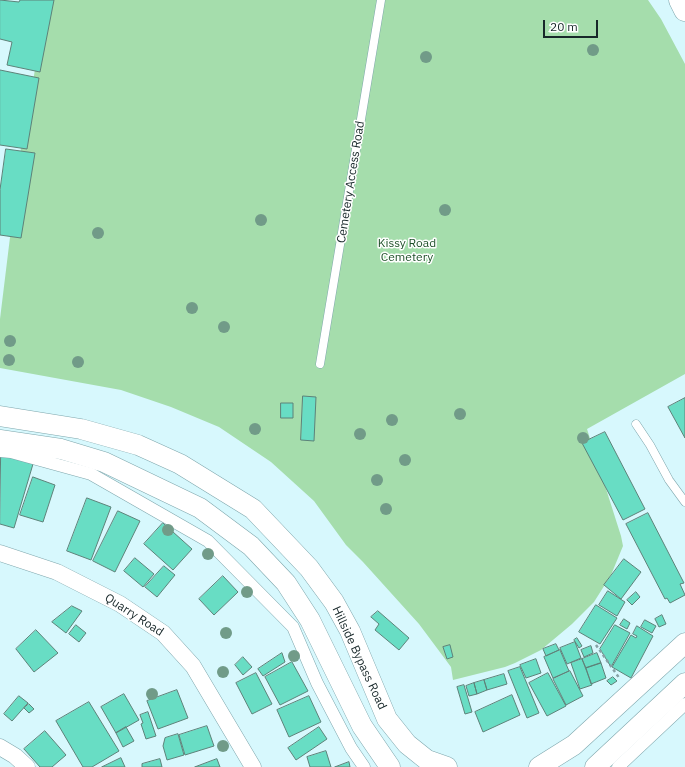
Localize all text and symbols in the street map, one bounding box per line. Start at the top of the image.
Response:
scale bar [545,12,600,38]
text: 20 m [550,19,578,34]
street label: Cemetery Access Road [334,120,368,244]
park label: Kissy Road Cemetery [378,237,436,265]
street label: Quarry Road [102,591,166,639]
street label: Hillside Bypass Road [329,604,389,712]

